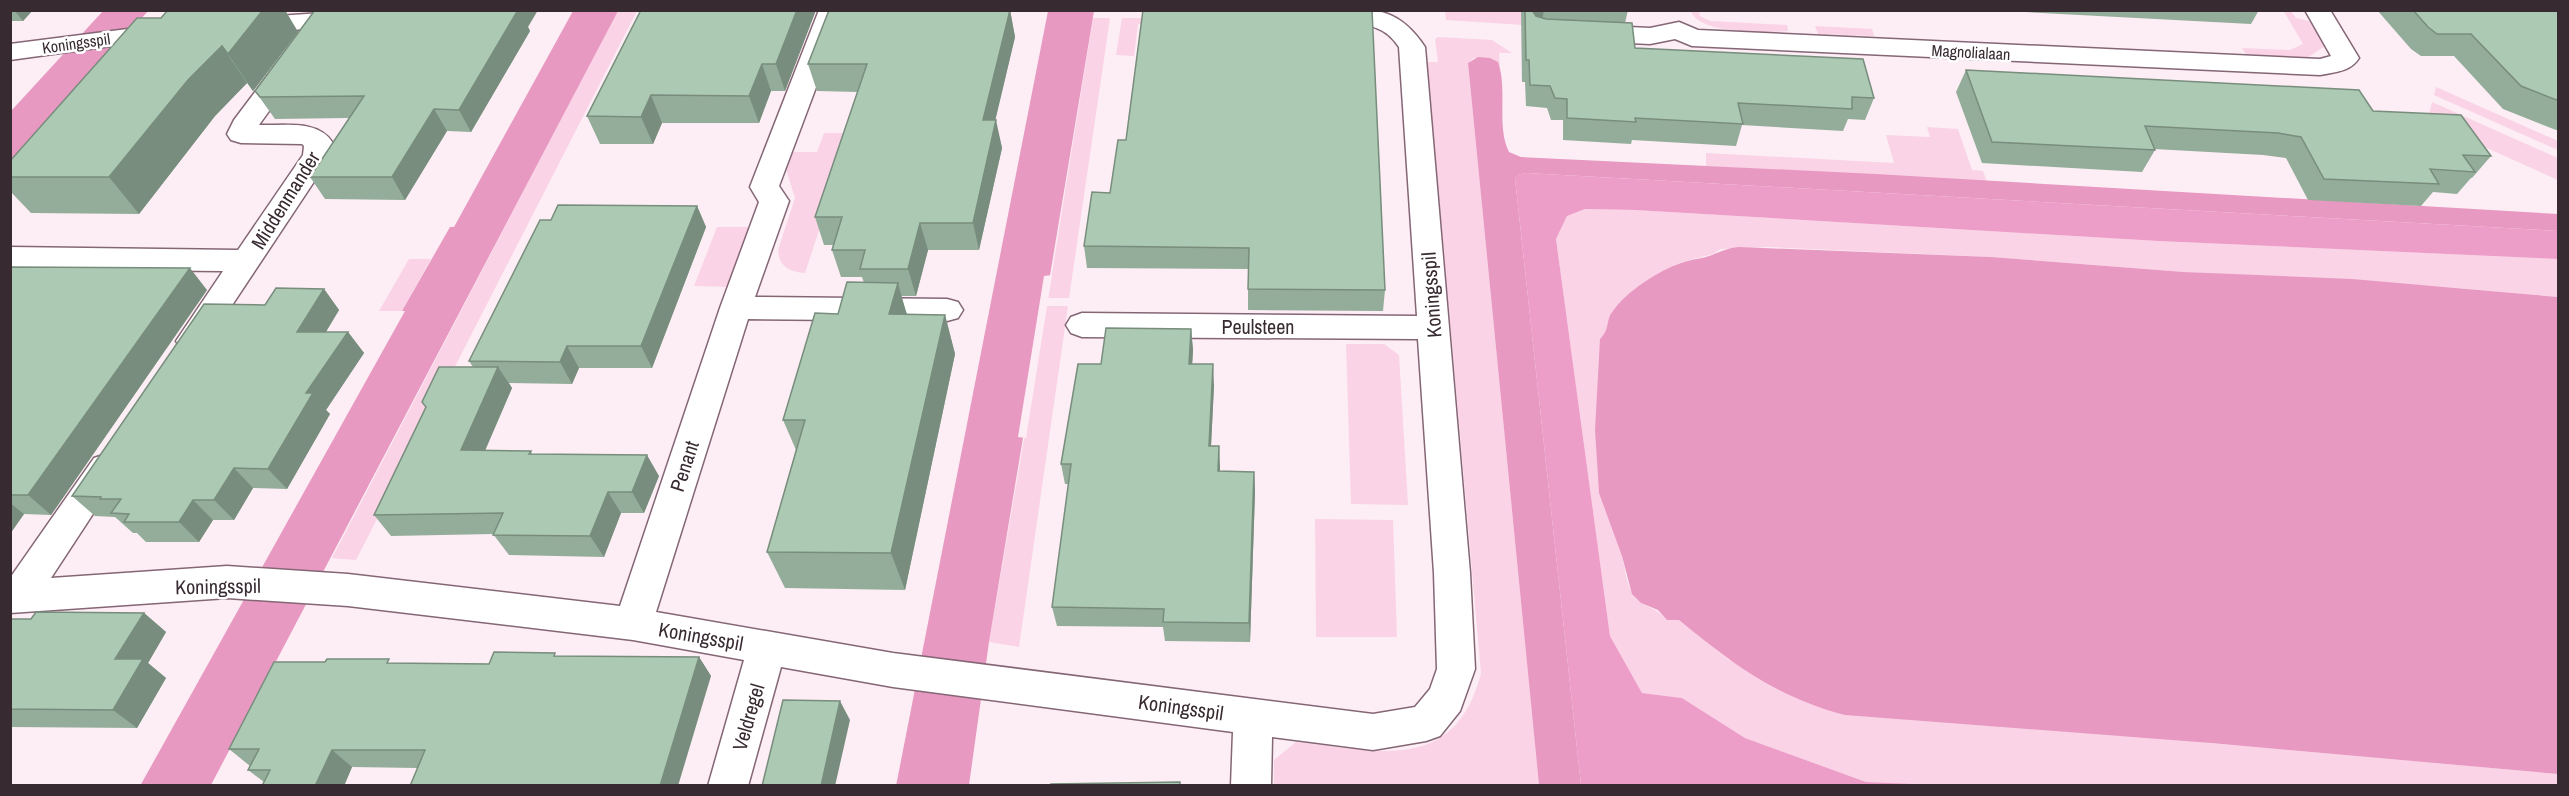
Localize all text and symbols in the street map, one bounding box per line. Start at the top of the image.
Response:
street label: Koningsspil [41,27,112,59]
street label: Magnolialaan [1931,39,2011,65]
street label: Middenmander [244,146,326,254]
street label: Koningsspil [1415,251,1447,339]
street label: Peulsteen [1222,313,1294,340]
street label: Penant [663,437,705,495]
street label: Koningsspil [175,572,261,600]
street label: Koningsspil [656,615,746,657]
street label: Veldregel [726,680,770,754]
street label: Koningsspil [1137,688,1225,726]

